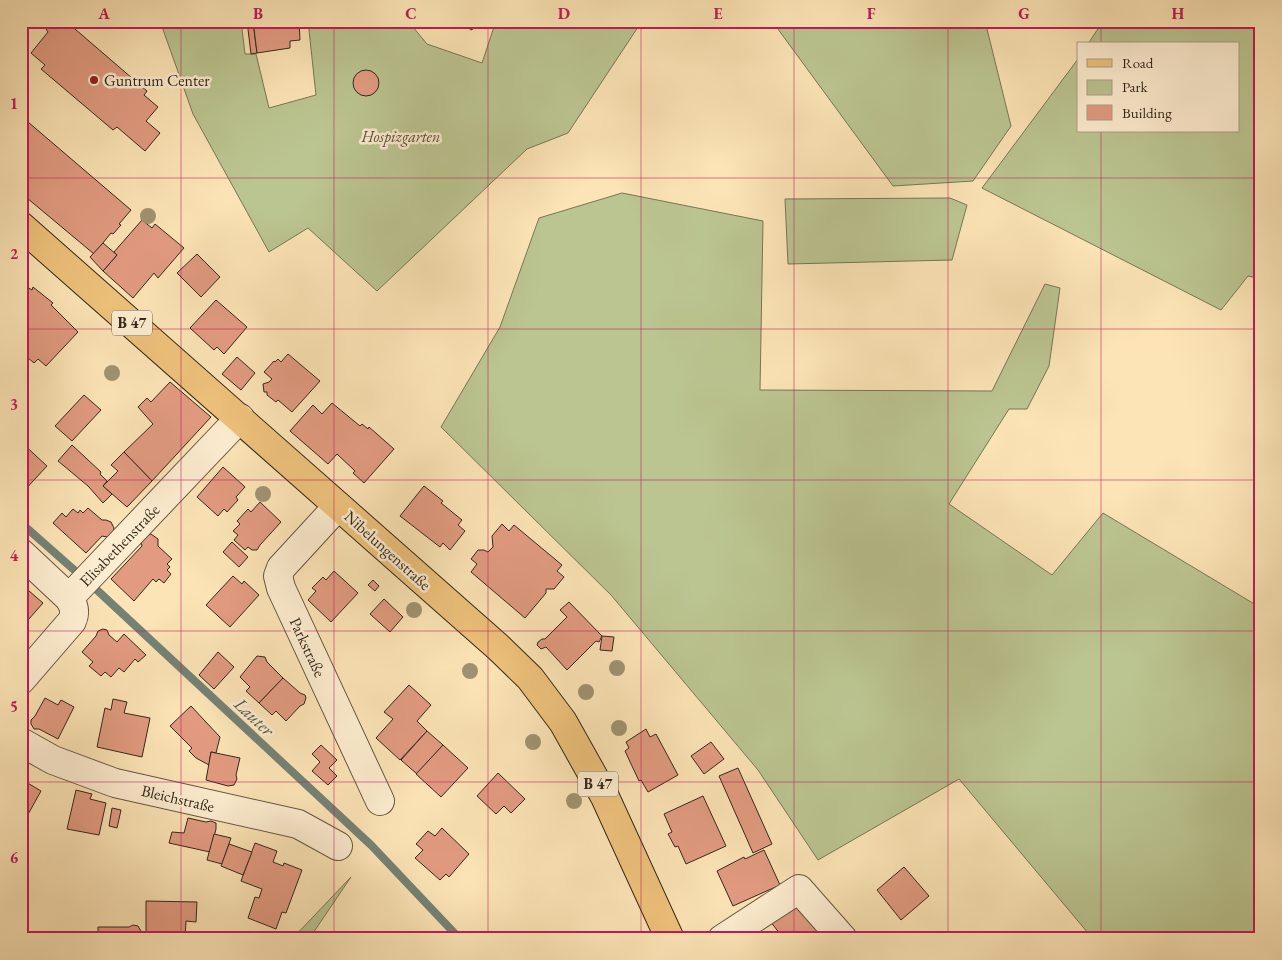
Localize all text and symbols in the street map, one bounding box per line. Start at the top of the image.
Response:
text: A [97,3,110,24]
text: B [253,3,263,24]
text: C [405,3,417,24]
text: D [558,3,570,24]
text: E [713,3,723,24]
text: F [867,3,876,24]
text: G [1018,3,1030,24]
text: H [1172,3,1185,24]
legend [1077,42,1240,132]
text: Road [1122,53,1154,72]
place label: Guntrum Center [104,70,210,91]
marker: Guntrum Center [88,74,100,86]
text: Park [1122,77,1149,96]
text: 1 [10,93,18,114]
text: Building [1122,103,1172,122]
park label: Hospizgarten [361,126,441,147]
text: 2 [10,243,19,264]
road number: B 47 [112,310,152,336]
text: 3 [10,394,18,415]
street label: Elisabethenstraße [75,500,164,591]
street label: Nibelungenstraße [340,506,435,595]
text: 4 [10,545,19,566]
street label: Parkstraße [285,614,330,680]
water label: Lauter [229,692,280,742]
text: 5 [10,696,18,717]
road number: B 47 [578,772,618,796]
street label: Bleichstraße [139,780,216,817]
text: 6 [10,847,19,868]

